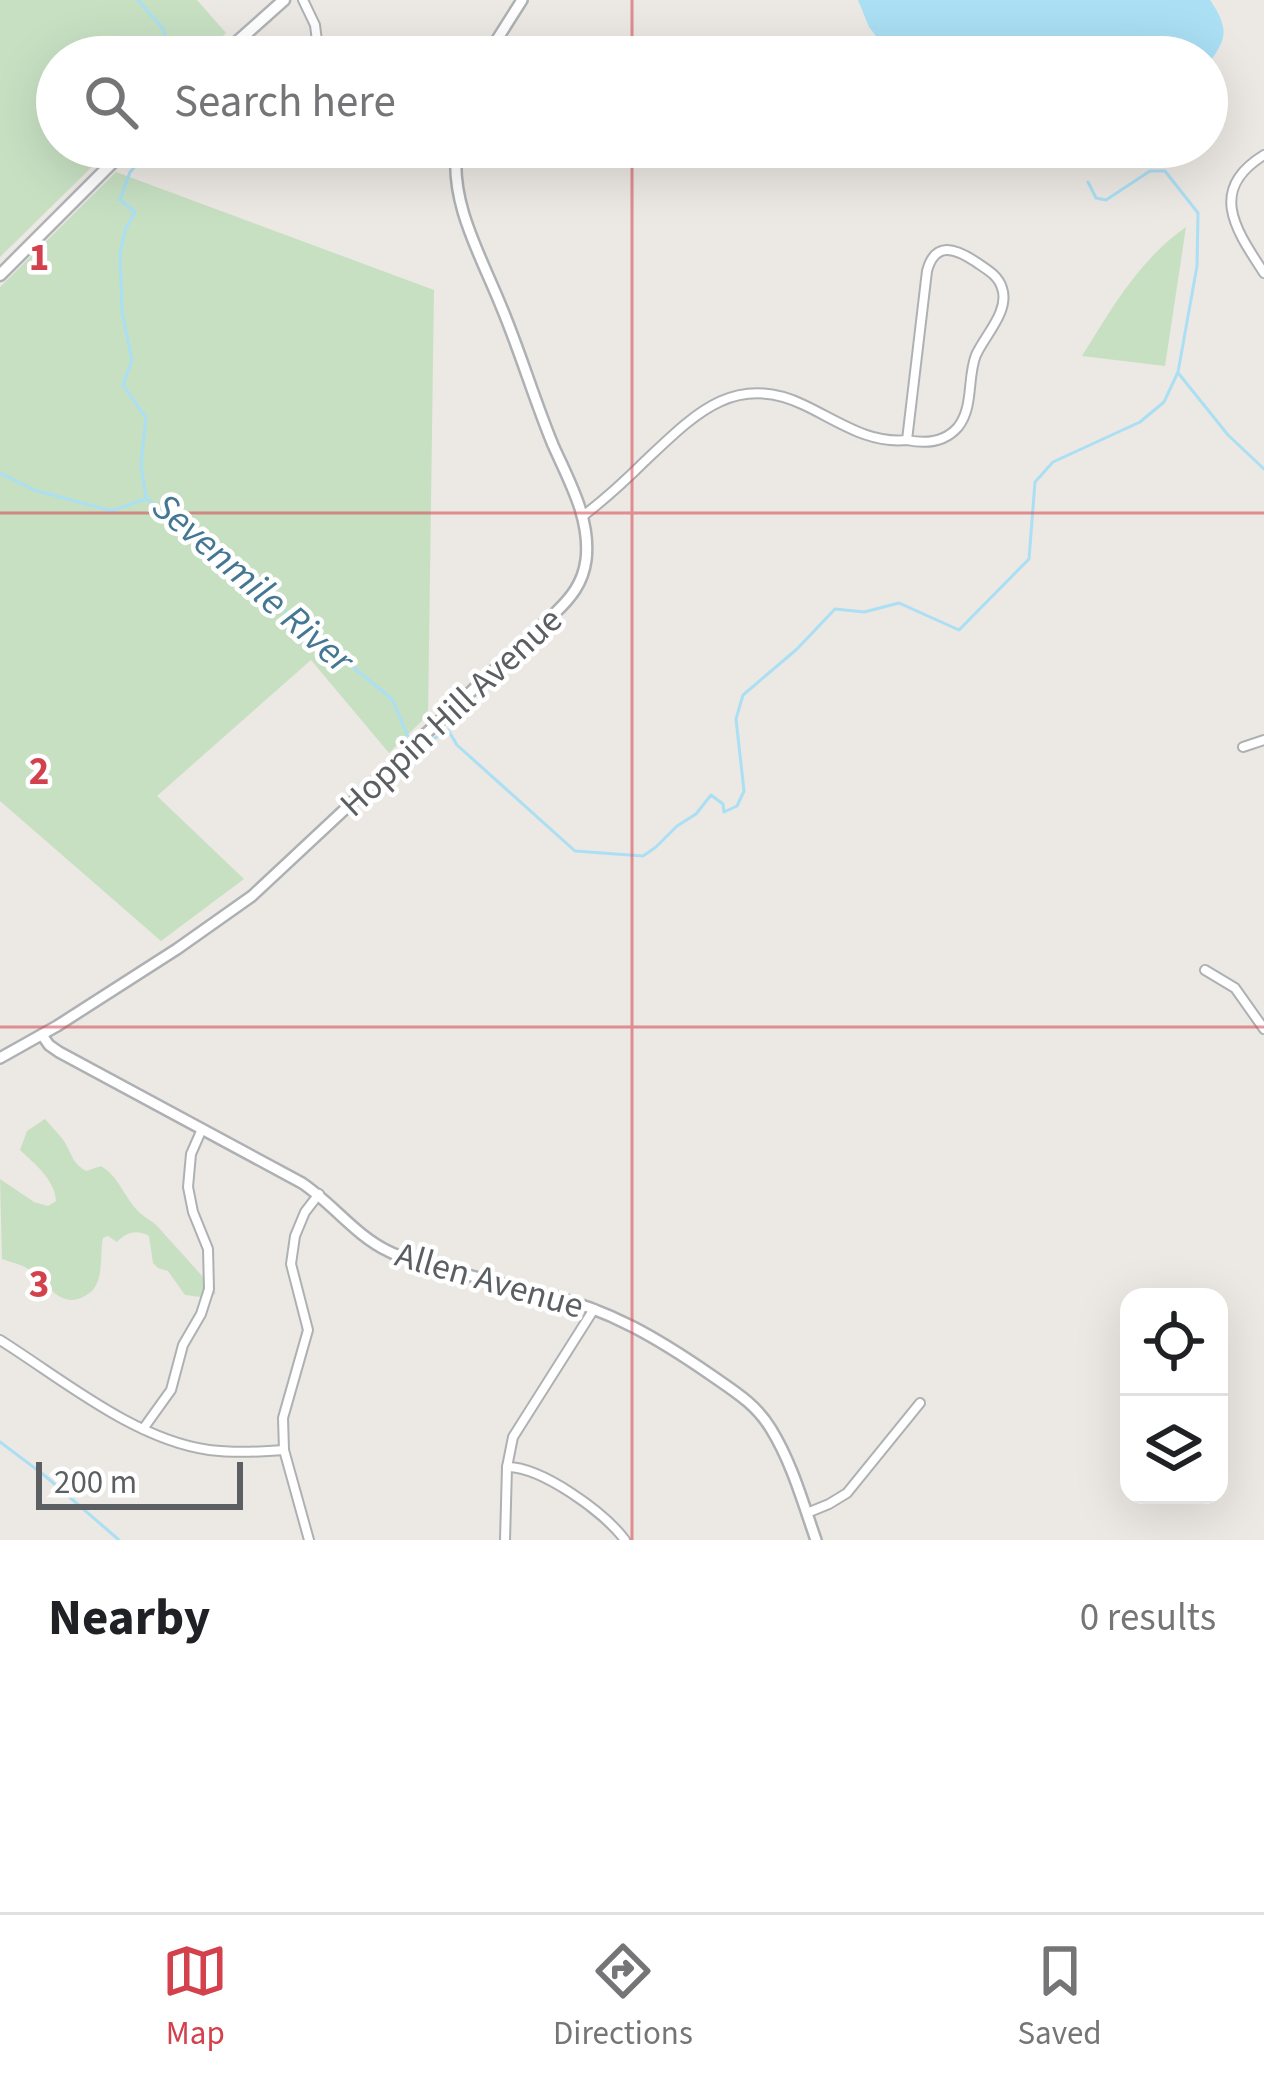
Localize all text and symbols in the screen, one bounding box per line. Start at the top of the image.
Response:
search box [36,36,1228,168]
icon: search [78,69,144,135]
text: Search here [174,70,396,134]
text: 1 [29,230,49,286]
water label: Sevenmile River [139,480,367,688]
street label: Hoppin Hill Avenue [328,595,574,829]
text: 2 [29,744,49,800]
street label: Allen Avenue [390,1229,590,1332]
text: 3 [29,1257,49,1313]
map controls [1120,1288,1228,1504]
button: locate [1120,1288,1228,1396]
button: layers [1120,1396,1228,1504]
scale bar [36,1456,243,1509]
text: 200 m [54,1459,137,1506]
text: Nearby [48,1582,210,1654]
text: 0 results [1080,1590,1216,1646]
tab: Map [162,1938,228,2057]
tab: Directions [553,1938,693,2057]
tab: Saved [1017,1938,1102,2057]

